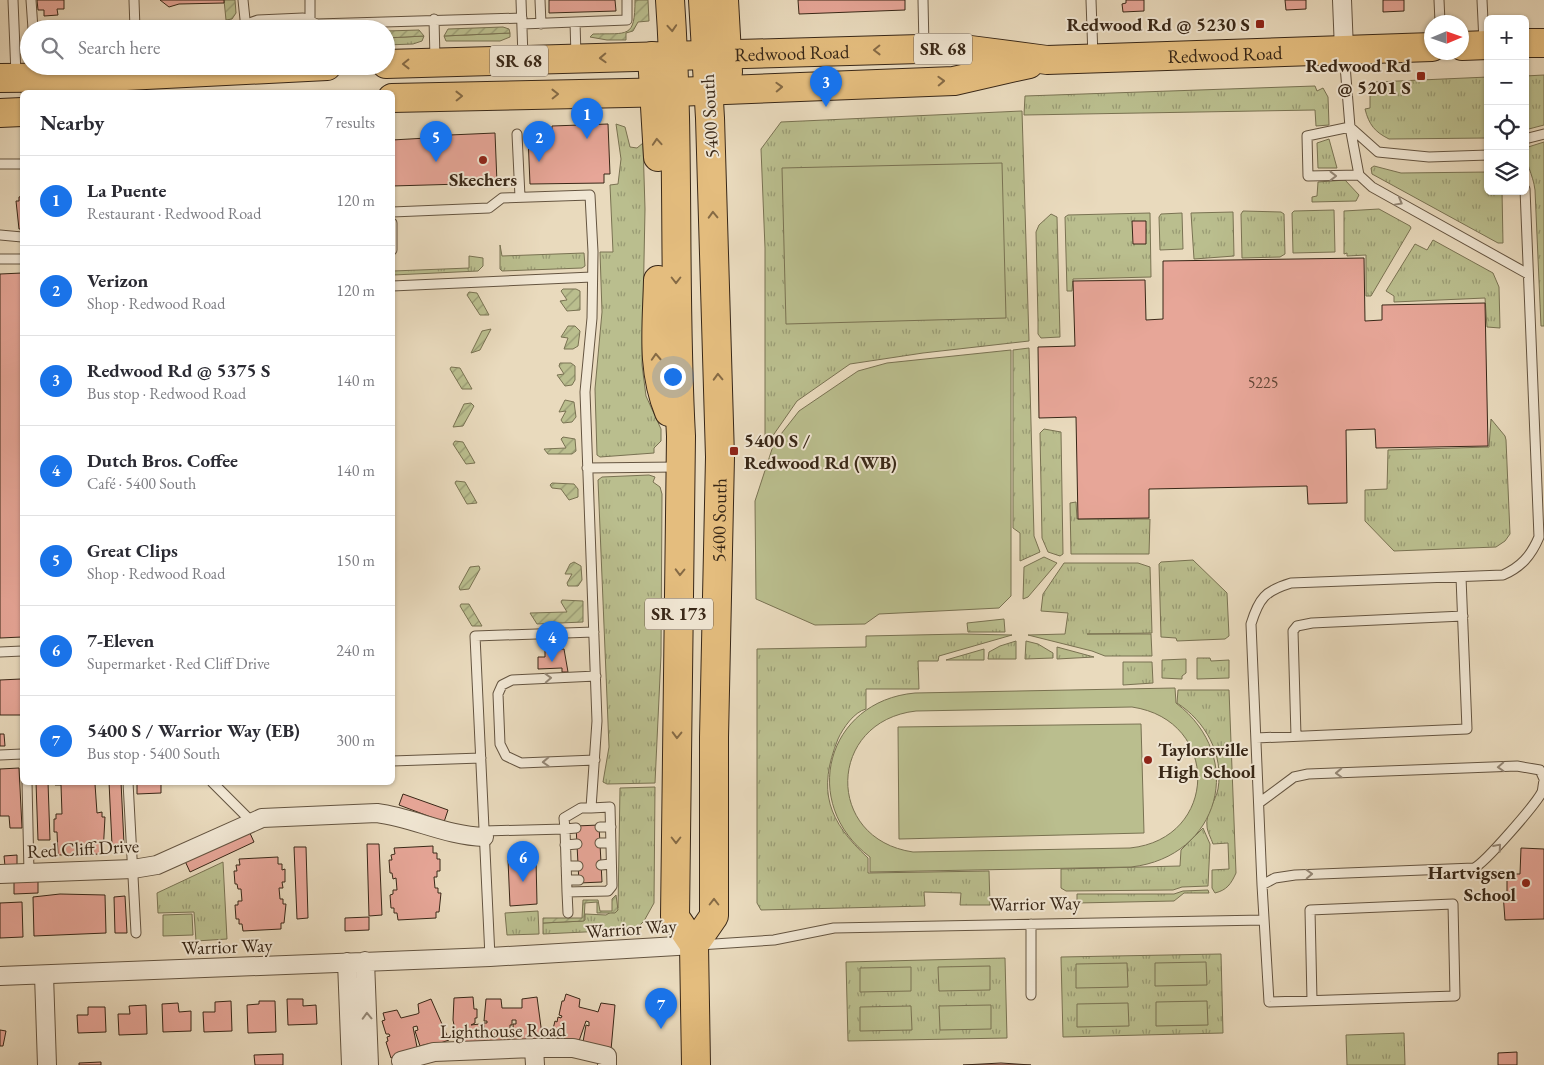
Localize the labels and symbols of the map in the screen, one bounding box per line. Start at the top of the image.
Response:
place label: Redwood Rd @ 5230 S [1066,12,1250,37]
north arrow [1424,15,1469,60]
marker: Redwood Rd @ 5230 S [1254,18,1266,30]
one-way arrow [666,24,677,32]
road number: SR 68 [914,34,972,64]
street label: Redwood Road [734,39,850,67]
street label: Redwood Road [1167,40,1283,69]
one-way arrow [873,45,881,56]
road number: SR 68 [490,46,548,76]
one-way arrow [599,53,606,63]
place label: Redwood Rd @ 5201 S [1305,53,1411,100]
one-way arrow [401,59,409,69]
pin: 3 [810,66,842,107]
marker: Redwood Rd @ 5201 S [1415,70,1427,82]
street label: 5400 South [695,73,724,159]
one-way arrow [938,76,945,86]
one-way arrow [775,82,783,93]
one-way arrow [552,89,560,99]
one-way arrow [455,91,463,101]
pin: 1 [571,98,603,139]
pin: 5 [420,121,452,162]
pin: 2 [523,121,555,162]
one-way arrow [652,138,663,146]
marker: Skechers [477,154,489,166]
place label: Skechers [449,167,517,192]
one-way arrow [1330,171,1338,181]
one-way arrow [1394,196,1403,206]
one-way arrow [708,211,718,218]
one-way arrow [671,277,681,285]
one-way arrow [651,353,662,361]
your location [660,364,686,390]
house number: 5225 [1248,372,1278,393]
one-way arrow [713,373,723,380]
place label: 5400 S / Redwood Rd (WB) [744,428,897,475]
marker: 5400 S / Redwood Rd (WB) [728,445,740,457]
street label: 5400 South [706,478,733,563]
one-way arrow [675,568,685,576]
road number: SR 173 [645,598,713,630]
pin: 4 [536,621,568,662]
one-way arrow [544,673,552,684]
one-way arrow [672,731,682,739]
place label: Taylorsville High School [1158,737,1256,784]
marker: Taylorsville High School [1142,754,1154,766]
one-way arrow [542,757,550,767]
one-way arrow [1497,761,1505,772]
one-way arrow [1335,768,1342,778]
street label: Red Cliff Drive [26,833,140,864]
one-way arrow [671,836,681,844]
pin: 6 [507,841,539,882]
one-way arrow [1492,844,1501,853]
place label: Hartvigsen School [1428,860,1517,907]
one-way arrow [1305,869,1313,880]
marker: Hartvigsen School [1520,877,1532,889]
street label: Warrior Way [989,890,1081,917]
one-way arrow [709,898,719,906]
street label: Warrior Way [585,913,678,944]
street label: Warrior Way [181,932,274,961]
pin: 7 [645,988,677,1029]
one-way arrow [362,1012,372,1020]
street label: Lighthouse Road [440,1017,567,1044]

